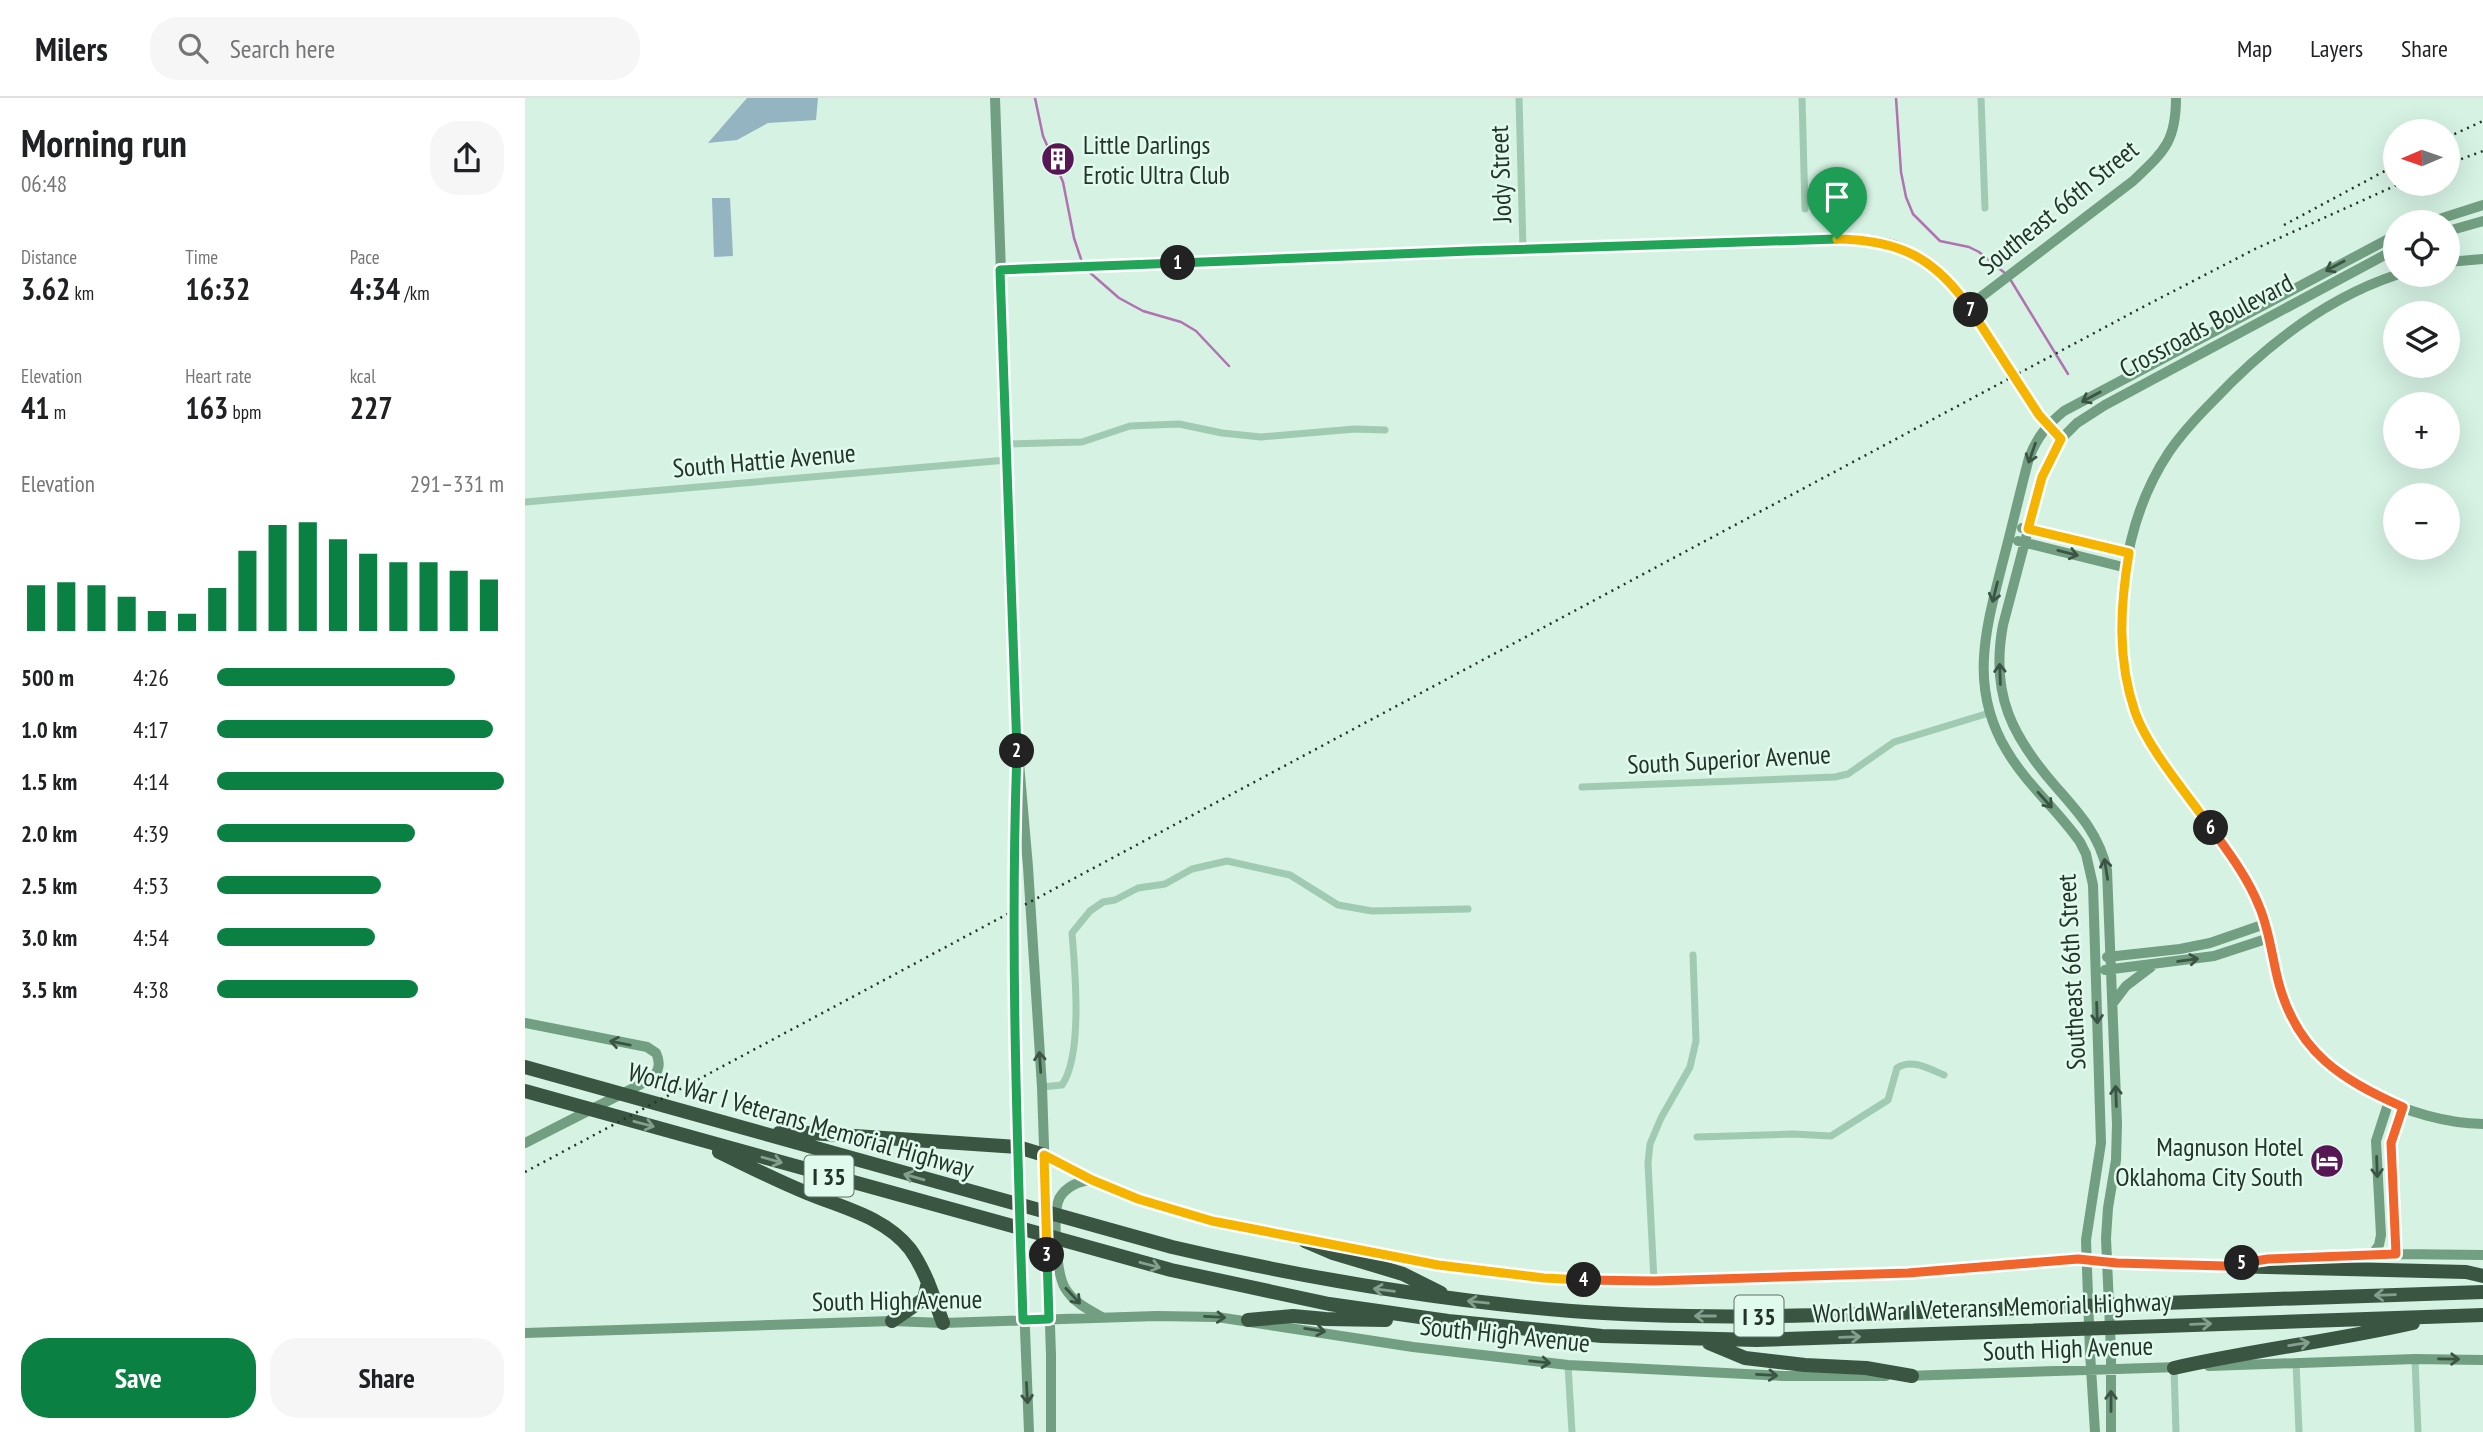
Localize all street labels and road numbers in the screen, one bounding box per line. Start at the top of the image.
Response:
street label: Jody Street [1482,125,1518,224]
street label: Southeast 66th Street [1971,132,2145,282]
street label: Crossroads Boulevard [2114,265,2298,385]
street label: South Hattie Avenue [671,436,857,484]
street label: South Superior Avenue [1626,737,1832,781]
street label: Southeast 66th Street [2049,873,2093,1071]
street label: World War I Veterans Memorial Highway [624,1055,978,1185]
road number: I 35 [805,1156,853,1196]
street label: South High Avenue [811,1282,983,1318]
street label: World War I Veterans Memorial Highway [1812,1284,2172,1330]
road number: I 35 [1735,1296,1783,1336]
street label: South High Avenue [1418,1309,1592,1359]
street label: South High Avenue [1982,1329,2154,1367]

